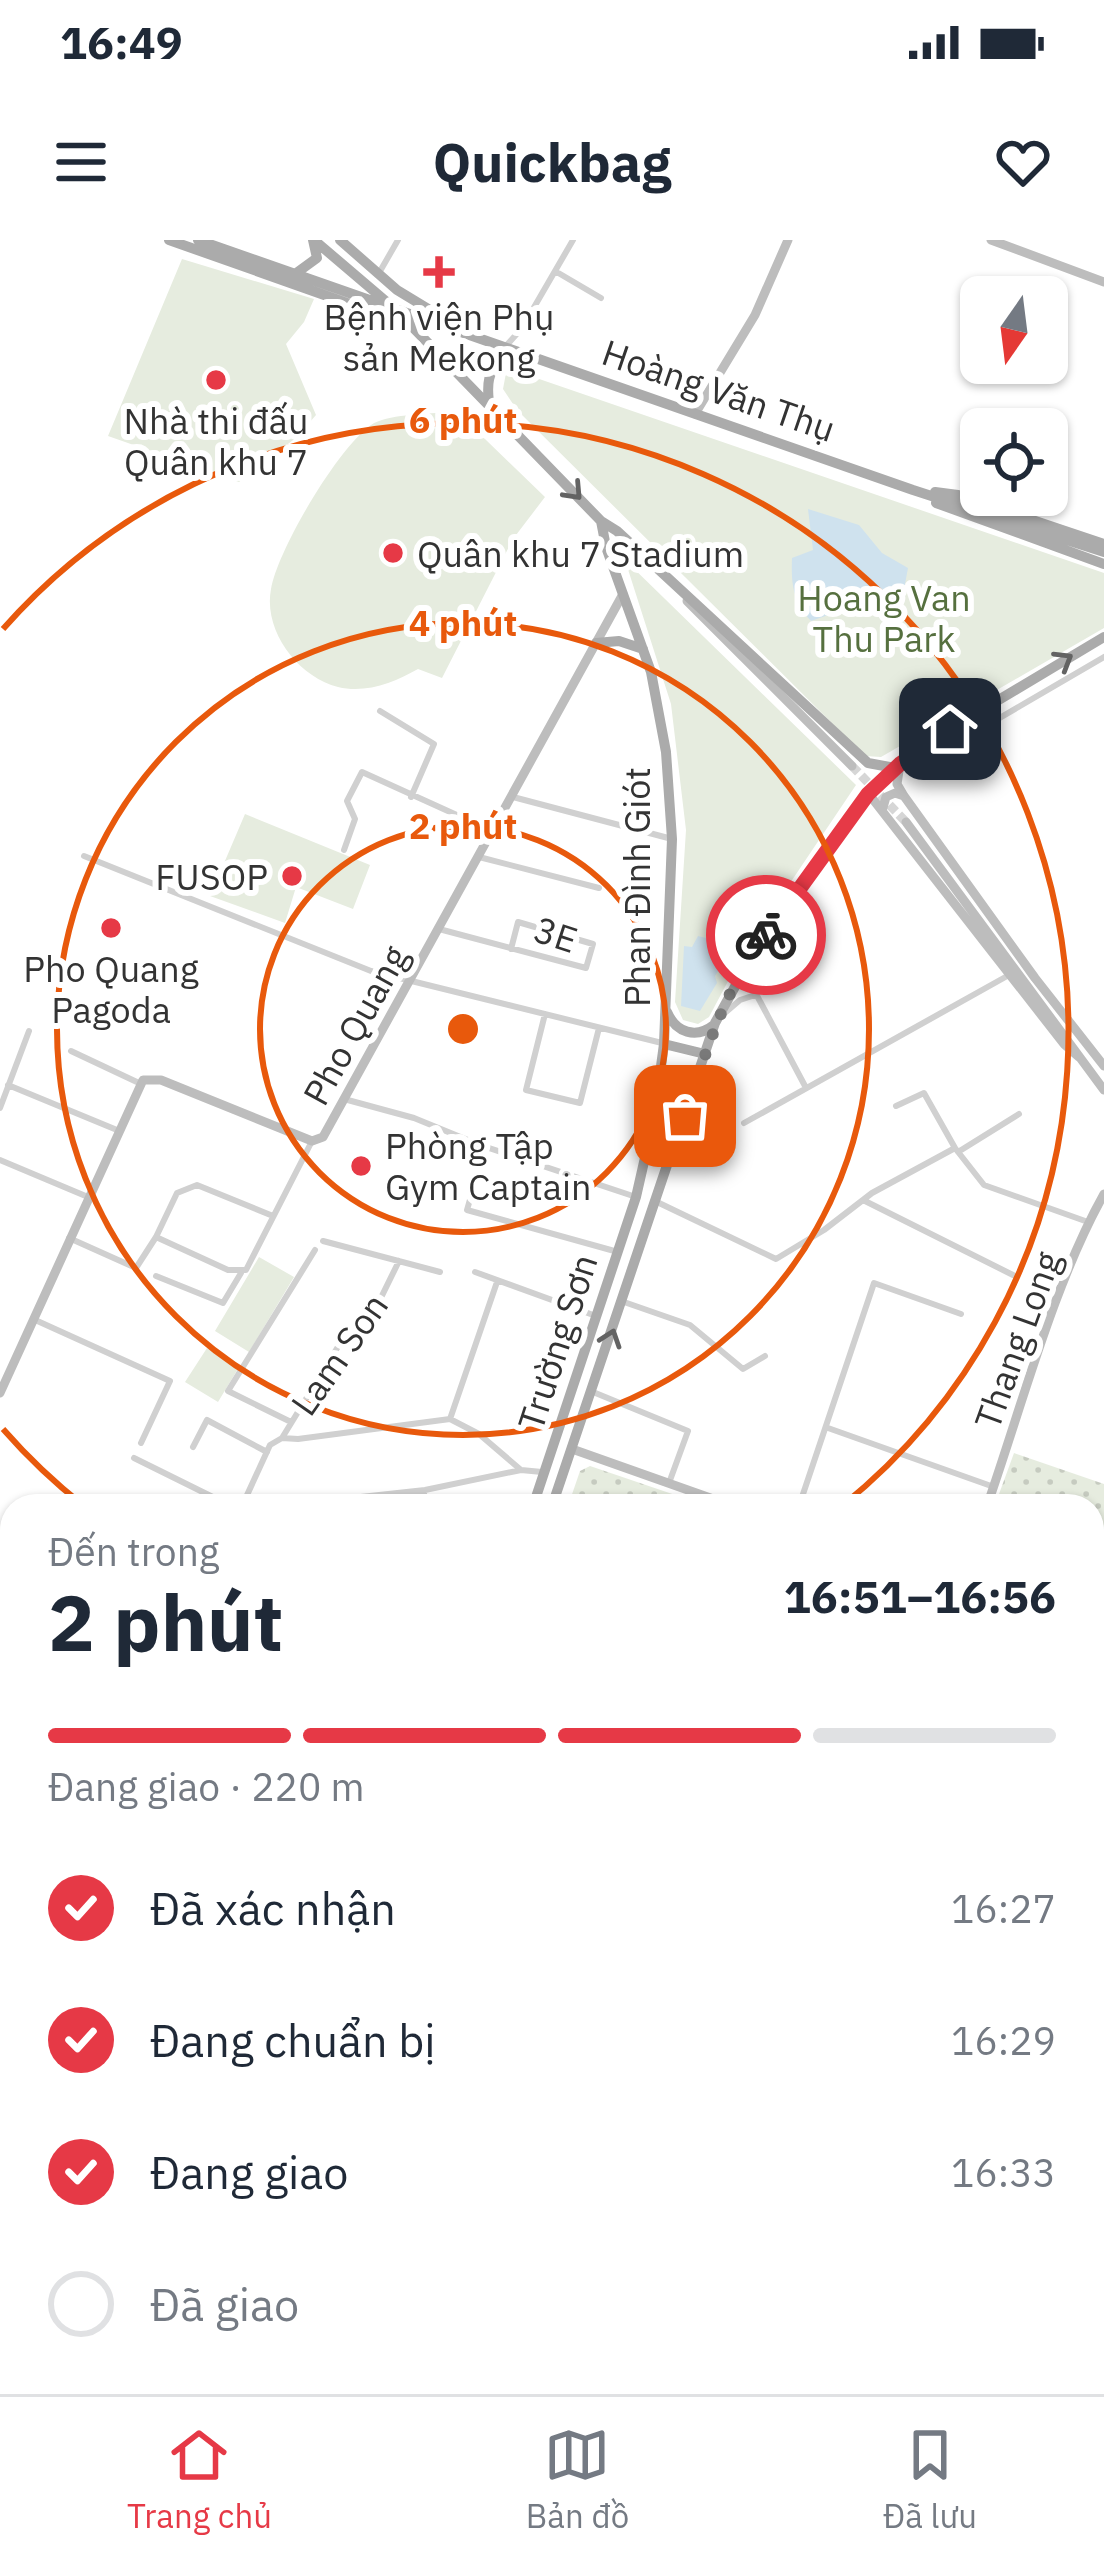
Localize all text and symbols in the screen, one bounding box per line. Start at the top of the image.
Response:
text: 16:49 [60,13,183,71]
text: Quickbag [433,127,671,197]
icon: menu [48,129,114,195]
icon: heart [990,129,1056,195]
marker: Bệnh viện Phụ sản Mekong [423,256,455,288]
north arrow [960,276,1068,384]
map controls [960,276,1068,516]
place label: Bệnh viện Phụ sản Mekong [324,293,554,381]
street label: Hoàng Văn Thụ [596,328,842,452]
marker: Nhà thi đấu Quân khu 7 [203,367,229,393]
text: 6 phút [409,396,517,443]
place label: Nhà thi đấu Quân khu 7 [124,397,308,485]
button: locate [960,408,1068,516]
one-way arrow [560,478,582,500]
place label: Quân khu 7 Stadium [417,530,744,577]
marker: Quân khu 7 Stadium [380,540,406,566]
park label: Hoang Van Thu Park [797,574,971,662]
text: 4 phút [409,599,517,646]
one-way arrow [1051,652,1073,675]
pin [899,678,1001,780]
icon: home [917,696,983,762]
street label: Phan Đình Giót [613,767,660,1007]
text: 2 phút [409,802,517,849]
place label: FUSOP [155,853,268,900]
marker: FUSOP [279,863,305,889]
courier [706,875,826,995]
icon: bike [733,902,799,968]
street label: 3E [528,905,584,963]
marker: Pho Quang Pagoda [98,915,124,941]
street label: Pho Quang [292,937,418,1113]
place label: Pho Quang Pagoda [23,945,199,1033]
centre of rings [442,1008,484,1050]
pin [634,1065,736,1167]
icon: bag [652,1083,718,1149]
place label: Phòng Tập Gym Captain [385,1122,591,1210]
marker: Phòng Tập Gym Captain [348,1153,374,1179]
street label: Thang Long [963,1245,1071,1435]
street label: Trường Sơn [506,1248,608,1436]
street label: Lam Son [280,1284,398,1424]
one-way arrow [597,1328,622,1349]
text: Đến trong [48,1526,219,1577]
text: 16:51–16:56 [784,1567,1056,1625]
text: 2 phút [48,1571,283,1672]
text: Đang giao · 220 m [48,1761,365,1812]
icon: check [48,1875,114,1941]
text: Đã xác nhận [150,1879,396,1937]
text: 16:27 [951,1883,1056,1934]
icon: check [48,2007,114,2073]
text: Đang chuẩn bị [150,2011,436,2069]
text: 16:29 [951,2015,1056,2066]
icon: check [48,2139,114,2205]
text: Đang giao [150,2143,349,2201]
text: 16:33 [951,2147,1056,2198]
text: Đã giao [150,2275,299,2333]
tab: Trang chủ [127,2422,272,2537]
tab: Bản đồ [526,2422,629,2537]
tab: Đã lưu [883,2422,977,2537]

